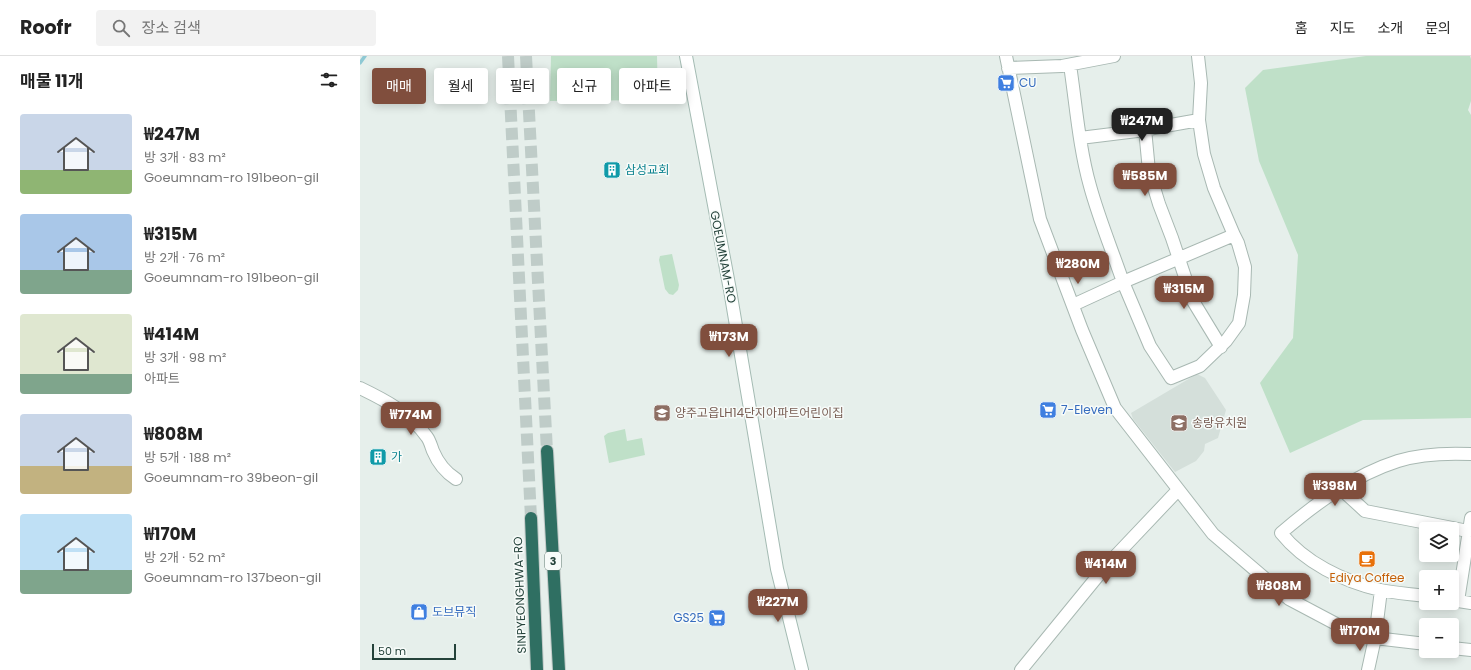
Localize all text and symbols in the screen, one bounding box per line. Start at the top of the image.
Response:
search box [96,10,376,46]
text: Roofr [20,14,72,41]
icon: search [110,17,132,39]
text: 장소 검색 [142,17,201,38]
text: 홈 [1295,18,1308,38]
text: 지도 [1330,18,1355,38]
text: 소개 [1377,18,1403,38]
text: 문의 [1425,18,1451,38]
chip: 매매 [372,68,426,104]
chip: 월세 [434,68,488,104]
chip: 필터 [496,68,549,104]
chip: 신규 [557,68,611,104]
chip: 아파트 [619,68,686,104]
text: 매물 11개 [20,69,83,93]
icon: filters [318,69,340,91]
supermarket icon: CU [996,73,1016,93]
place label: CU [1019,74,1036,91]
pin: ₩247M [1114,108,1170,142]
text: ₩247M [1121,111,1163,130]
text: ₩247M [144,122,200,146]
icon: home [52,130,100,178]
text: 방 3개 · 83 m² [144,148,226,167]
building icon: 삼성교회 [602,160,622,180]
place label: 삼성교회 [625,161,669,178]
pin: ₩585M [1117,163,1173,197]
text: ₩585M [1123,166,1167,185]
text: Goeumnam-ro 191beon-gil [144,168,319,187]
street label: GOEUMNAM-RO [706,209,741,304]
text: ₩315M [144,222,197,246]
icon: home [52,230,100,278]
text: 방 2개 · 76 m² [144,248,225,267]
pin: ₩280M [1050,251,1106,285]
text: ₩280M [1056,254,1100,273]
text: Goeumnam-ro 191beon-gil [144,268,319,287]
pin: ₩315M [1156,276,1212,310]
text: ₩315M [1164,279,1204,298]
text: ₩414M [144,322,199,346]
pin: ₩173M [701,324,757,358]
text: ₩173M [709,327,749,346]
icon: home [52,330,100,378]
text: 방 3개 · 98 m² [144,348,226,367]
text: 아파트 [144,369,180,388]
supermarket icon: 7-Eleven [1038,400,1058,420]
place label: 7-Eleven [1061,401,1113,418]
pin: ₩774M [383,402,439,436]
school or university icon: 양주고읍LH14단지아파트어린이집 [652,403,672,423]
place label: 양주고읍LH14단지아파트어린이집 [675,404,843,421]
text: ₩774M [390,405,432,424]
school or university icon: 송랑유치원 [1169,413,1189,433]
place label: 송랑유치원 [1192,414,1247,431]
text: ₩808M [144,422,203,446]
icon: home [52,430,100,478]
building icon: 가 [368,447,388,467]
text: 방 5개 · 188 m² [144,448,231,467]
place label: 가 [391,448,402,465]
text: Goeumnam-ro 39beon-gil [144,468,318,487]
pin: ₩398M [1307,473,1363,507]
text: ₩398M [1313,476,1357,495]
text: ₩170M [144,522,196,546]
map controls [1419,522,1459,658]
button: layers [1419,522,1459,562]
icon: home [52,530,100,578]
street label: SINPYEONGHWA-RO [509,536,530,654]
text: 방 2개 · 52 m² [144,548,225,567]
cafe icon: Ediya Coffee [1357,549,1377,569]
pin: ₩414M [1078,551,1134,585]
road number: 3 [545,552,561,570]
text: ₩414M [1085,554,1127,573]
text: Goeumnam-ro 137beon-gil [144,568,321,587]
place label: Ediya Coffee [1329,569,1405,586]
button: + [1419,570,1459,610]
pin: ₩808M [1251,573,1307,607]
text: ₩808M [1257,576,1301,595]
pin: ₩227M [750,589,806,623]
text: ₩227M [757,592,799,611]
shop icon: 도브뮤직 [409,602,429,622]
place label: 도브뮤직 [432,603,476,620]
supermarket icon: GS25 [707,608,727,628]
place label: GS25 [673,609,704,626]
pin: ₩170M [1332,618,1388,652]
button: − [1419,618,1459,658]
text: ₩170M [1340,621,1380,640]
scale bar [372,642,456,661]
text: 50 m [378,643,406,659]

